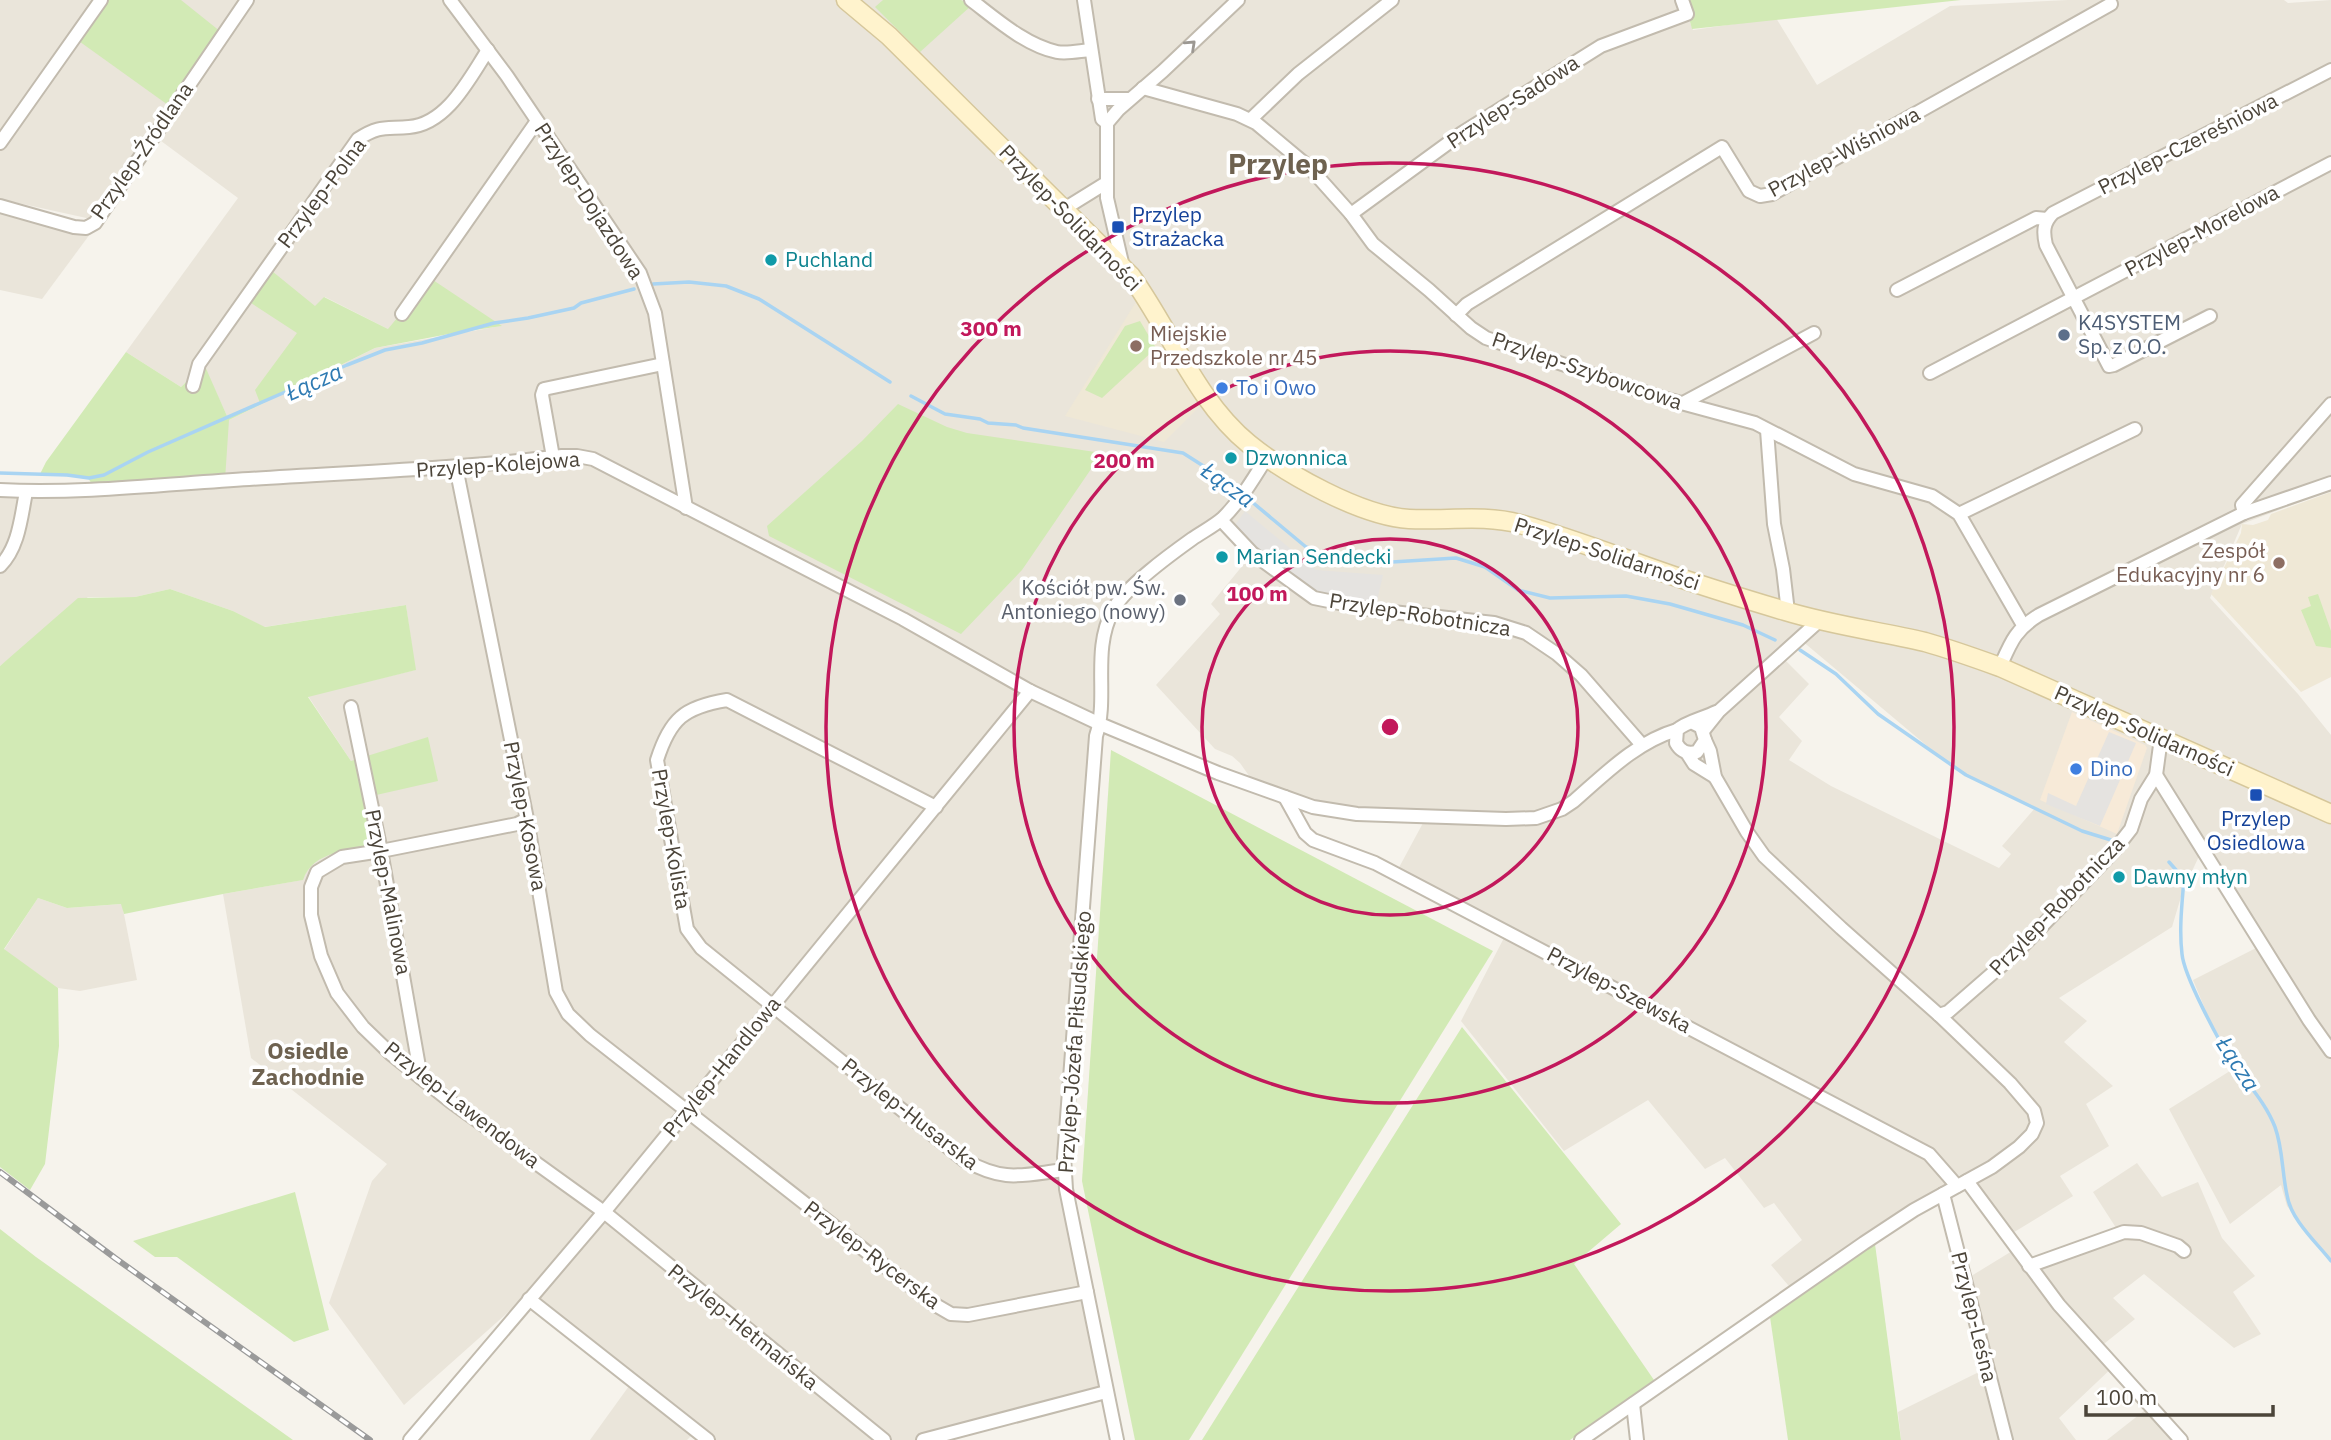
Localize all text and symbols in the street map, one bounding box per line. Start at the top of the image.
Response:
one-way arrow [1183,40,1196,53]
street label: Przylep-Sadowa [1441,48,1584,154]
street label: Przylep-Źródlana [83,76,199,225]
street label: Przylep-Czereśniowa [2093,86,2282,201]
street label: Przylep-Wiśniowa [1763,99,1924,203]
street label: Przylep-Dojazdowa [529,117,651,284]
street label: Przylep-Polna [270,132,372,253]
street label: Przylep-Solidarności [993,138,1148,297]
district label: Przylep [1228,145,1328,182]
street label: Przylep-Morelowa [2120,178,2284,283]
place label: Przylep Strażacka [1132,200,1224,252]
marker: Przylep Strażacka [1110,219,1126,235]
place label: Puchland [785,245,873,273]
marker: Puchland [763,252,779,268]
place label: K4SYSTEM Sp. z O.O. [2078,308,2181,360]
text: 300 m [960,314,1022,342]
place label: Miejskie Przedszkole nr 45 [1150,319,1318,371]
street label: Przylep-Szybowcowa [1488,324,1686,416]
marker: K4SYSTEM Sp. z O.O. [2056,327,2072,343]
marker: Miejskie Przedszkole nr 45 [1128,338,1144,354]
water label: Łącza [280,355,347,407]
place label: To i Owo [1236,373,1316,401]
marker: To i Owo [1214,380,1230,396]
place label: Dzwonnica [1245,443,1348,471]
street label: Przylep-Kolejowa [415,444,581,484]
text: 200 m [1093,446,1155,474]
marker: Dzwonnica [1223,450,1239,466]
water label: Łącza [1195,454,1261,514]
street label: Przylep-Solidarności [1511,510,1704,596]
place label: Zespół Edukacyjny nr 6 [2116,536,2265,588]
place label: Marian Sendecki [1236,542,1392,570]
marker: Marian Sendecki [1214,549,1230,565]
marker: Zespół Edukacyjny nr 6 [2271,555,2287,571]
place label: Kościół pw. Św. Antoniego (nowy) [1001,573,1166,625]
text: 100 m [1226,579,1288,607]
street label: Przylep-Robotnicza [1327,586,1513,642]
marker: Kościół pw. Św. Antoniego (nowy) [1172,592,1188,608]
street label: Przylep-Solidarności [2050,678,2239,782]
centre of rings [1378,715,1402,739]
street label: Przylep-Kosowa [498,739,554,893]
place label: Dino [2090,754,2133,782]
marker: Dino [2068,761,2084,777]
street label: Przylep-Kolista [646,766,698,911]
marker: Przylep Osiedlowa [2248,787,2264,803]
place label: Przylep Osiedlowa [2207,804,2305,856]
street label: Przylep-Malinowa [359,806,419,977]
street label: Przylep-Robotnicza [1983,830,2130,981]
place label: Dawny młyn [2133,862,2248,890]
marker: Dawny młyn [2111,869,2127,885]
street label: Przylep-Józefa Piłsudskiego [1051,910,1097,1174]
street label: Przylep-Szewska [1542,939,1697,1039]
street label: Przylep-Handlowa [656,990,787,1142]
water label: Łącza [2210,1030,2268,1096]
district label: Osiedle Zachodnie [252,1035,364,1091]
street label: Przylep-Lawendowa [379,1035,546,1174]
street label: Przylep-Husarska [836,1051,985,1176]
street label: Przylep-Rycerska [799,1194,947,1315]
street label: Przylep-Leśna [1945,1249,2005,1385]
street label: Przylep-Hetmańska [663,1257,825,1396]
scale bar [2086,1374,2273,1418]
text: 100 m [2096,1383,2157,1411]

